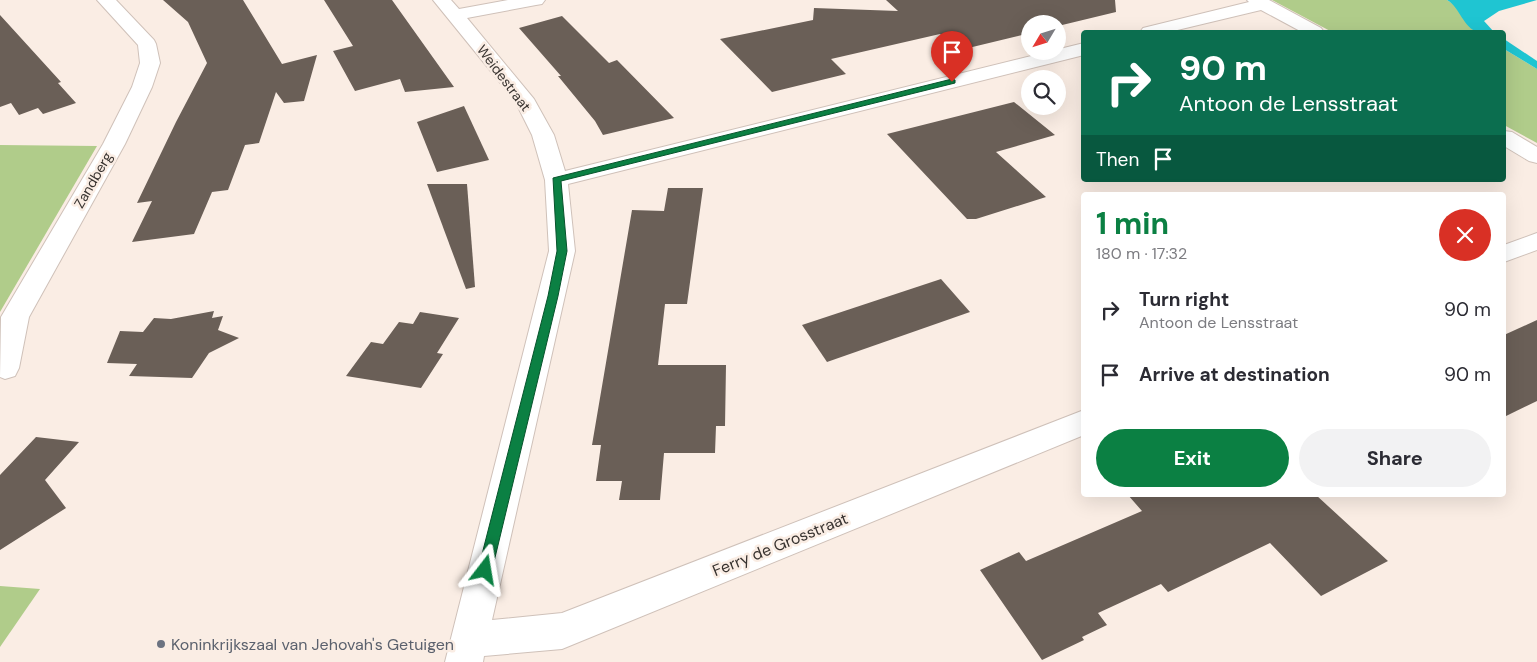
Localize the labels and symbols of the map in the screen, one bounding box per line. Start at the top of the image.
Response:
north arrow [1021,15,1066,60]
pin [931,31,973,82]
street label: Weidestraat [473,41,535,115]
street label: Zandberg [70,149,116,211]
street label: Ferry de Grosstraat [709,508,851,581]
position arrow [458,543,510,595]
place label: Koninkrijkszaal van Jehovah's Getuigen [171,634,454,655]
marker: Koninkrijkszaal van Jehovah's Getuigen [155,638,167,650]

